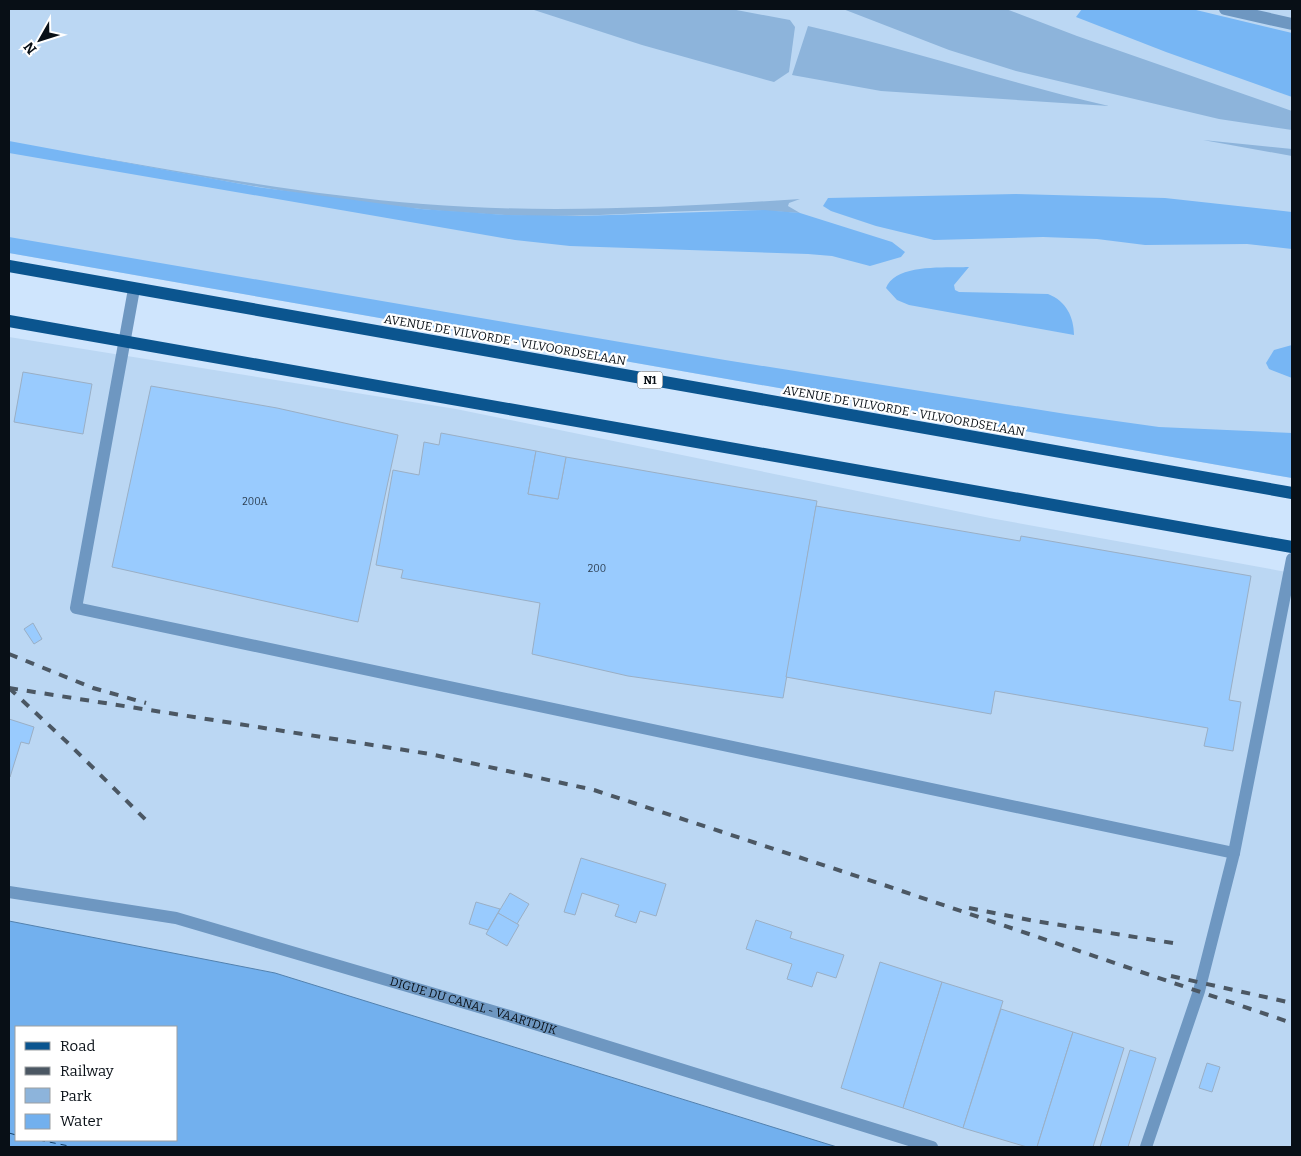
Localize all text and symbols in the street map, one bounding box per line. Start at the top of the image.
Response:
north arrow [15,15,65,65]
text: N [20,38,40,57]
street label: AVENUE DE VILVORDE - VILVOORDSELAAN [383,312,628,368]
road number: N1 [638,372,662,388]
street label: AVENUE DE VILVORDE - VILVOORDSELAAN [782,383,1027,439]
house number: 200A [242,496,269,508]
house number: 200 [588,563,606,575]
street label: DIGUE DU CANAL - VAARTDIJK [388,974,559,1037]
legend [15,1026,178,1141]
text: Road [60,1037,95,1055]
text: Railway [60,1062,114,1080]
text: Park [60,1087,92,1105]
text: Water [60,1112,103,1130]

